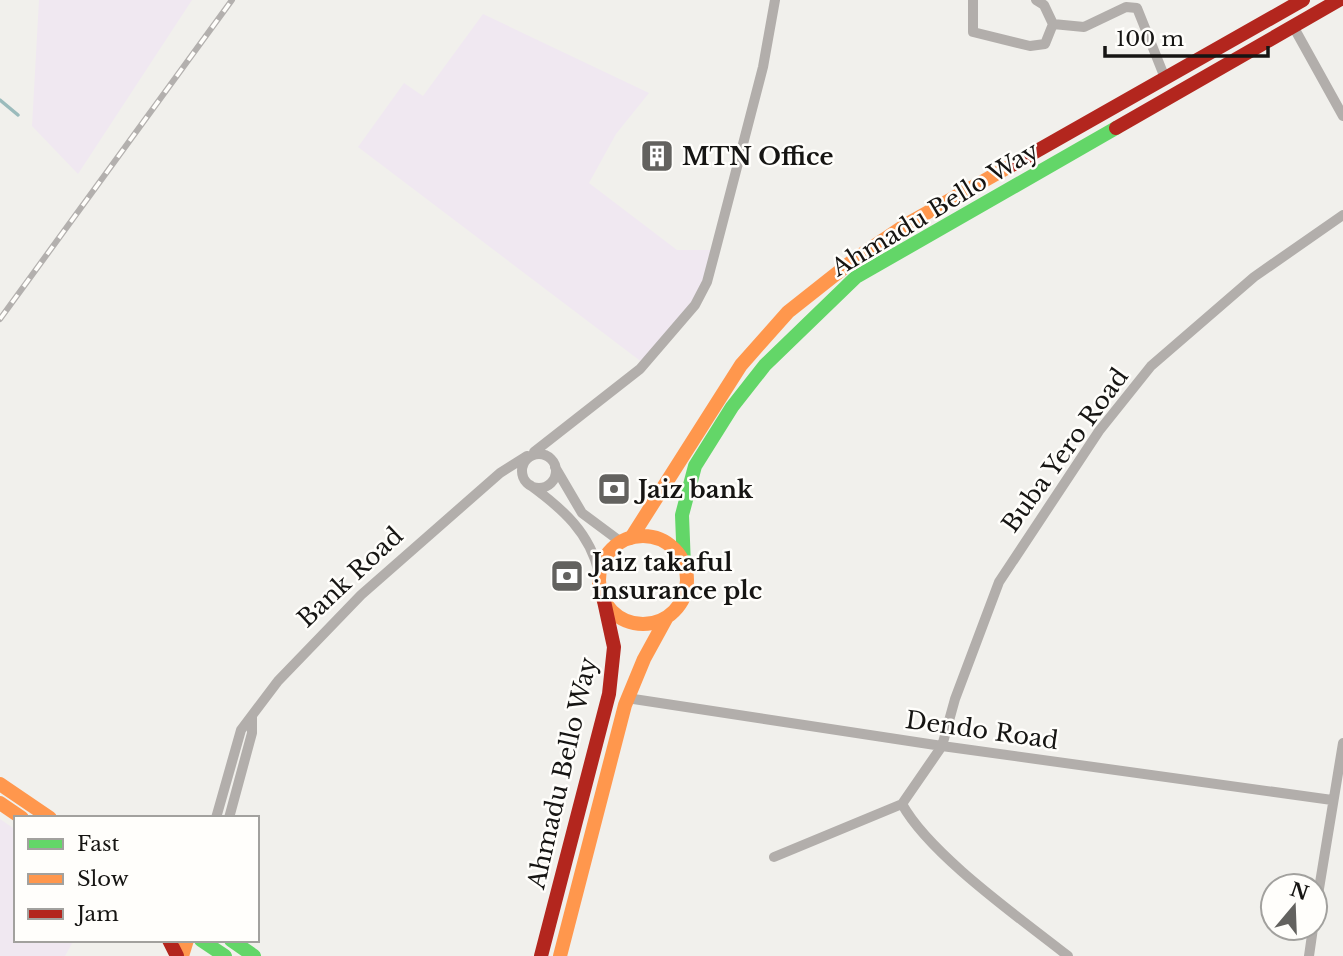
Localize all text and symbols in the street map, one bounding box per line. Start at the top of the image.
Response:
scale bar [1105,14,1268,58]
text: 100 m [1116,26,1184,52]
street label: Ahmadu Bello Way [825,135,1045,283]
building icon: MTN Office [638,137,676,175]
place label: MTN Office [682,142,834,171]
street label: Buba Yero Road [996,362,1134,538]
bank icon: Jaiz bank [595,470,633,508]
place label: Jaiz bank [633,475,754,504]
street label: Bank Road [291,521,409,633]
place label: Jaiz takaful insurance plc [587,548,762,605]
bank icon: Jaiz takaful insurance plc [548,557,586,595]
street label: Ahmadu Bello Way [521,654,603,893]
street label: Dendo Road [904,705,1060,755]
legend [14,816,259,942]
text: Fast [77,831,119,857]
text: Slow [77,866,129,892]
north arrow [1259,872,1329,942]
text: N [1287,878,1312,905]
text: Jam [74,901,119,927]

